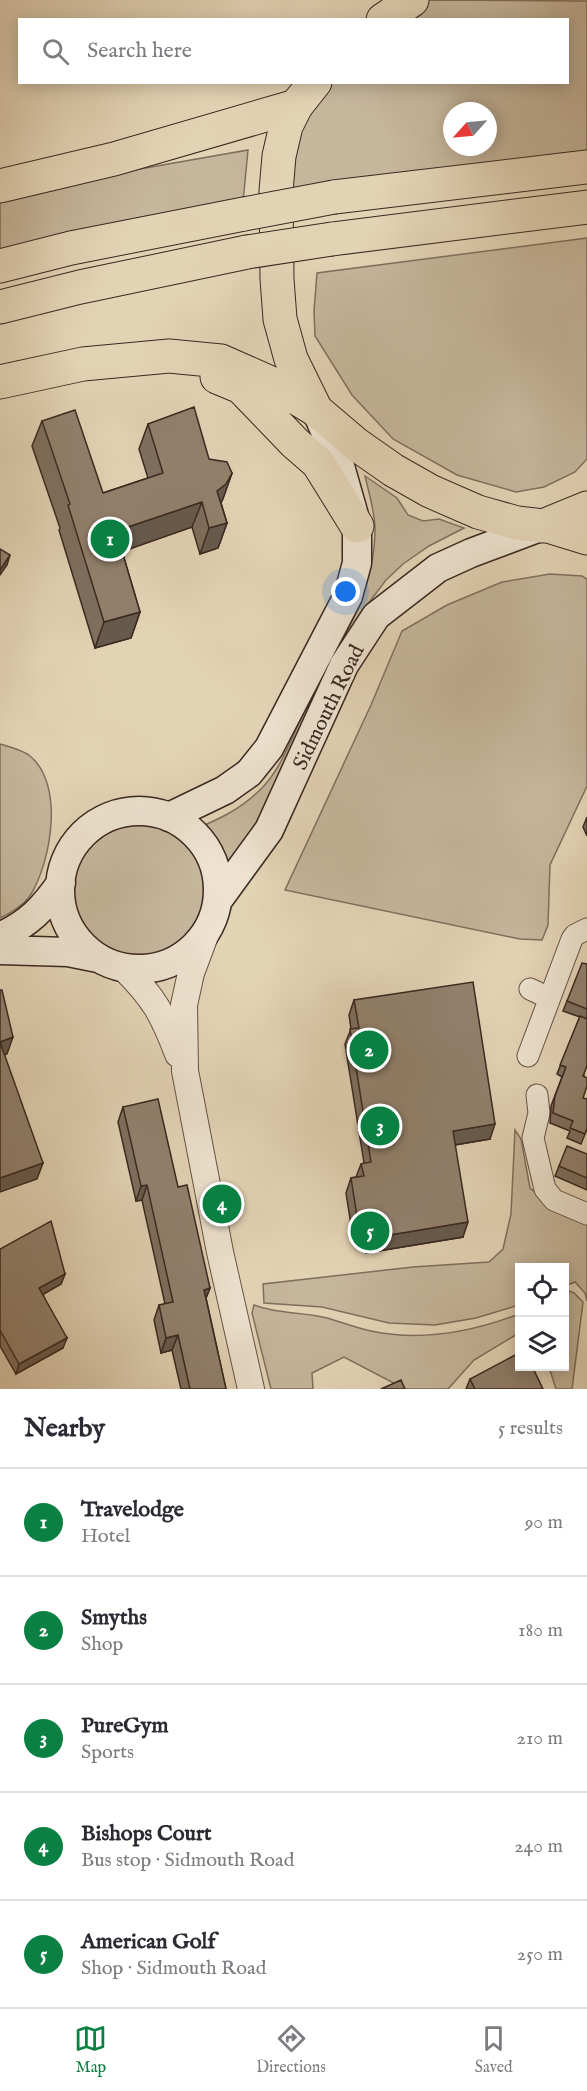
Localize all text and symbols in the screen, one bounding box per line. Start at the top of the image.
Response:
search box [18,18,569,84]
icon: search [39,35,72,68]
text: Search here [87,37,192,65]
north arrow [443,102,497,156]
pin: 1 [90,516,130,562]
your location [331,577,360,606]
street label: Sidmouth Road [287,640,372,775]
pin: 2 [350,1028,388,1072]
pin: 3 [360,1104,400,1148]
pin: 4 [202,1182,242,1226]
pin: 5 [350,1208,389,1254]
map controls [515,1263,569,1371]
button: locate [515,1263,569,1317]
button: layers [515,1317,569,1371]
text: Nearby [24,1412,105,1445]
text: 5 results [498,1416,563,1441]
text: Travelodge [81,1496,184,1524]
text: 1 [40,1510,47,1535]
text: 90 m [525,1510,563,1535]
text: Hotel [81,1524,130,1549]
text: Smyths [81,1604,147,1632]
text: 2 [39,1618,48,1643]
text: 180 m [518,1618,563,1643]
text: Shop [81,1632,123,1657]
text: PureGym [81,1712,169,1740]
text: 3 [40,1726,47,1751]
text: 210 m [517,1726,563,1751]
text: Sports [81,1740,134,1765]
text: Bishops Court [81,1820,212,1848]
text: 4 [39,1834,48,1859]
text: 240 m [514,1834,563,1859]
text: Bus stop · Sidmouth Road [81,1848,294,1873]
text: American Golf [81,1928,216,1956]
text: 5 [40,1942,47,1967]
text: 250 m [517,1942,563,1967]
text: Shop · Sidmouth Road [81,1956,266,1981]
tab: Map [74,2022,107,2078]
tab: Directions [256,2022,326,2078]
tab: Saved [475,2022,513,2078]

